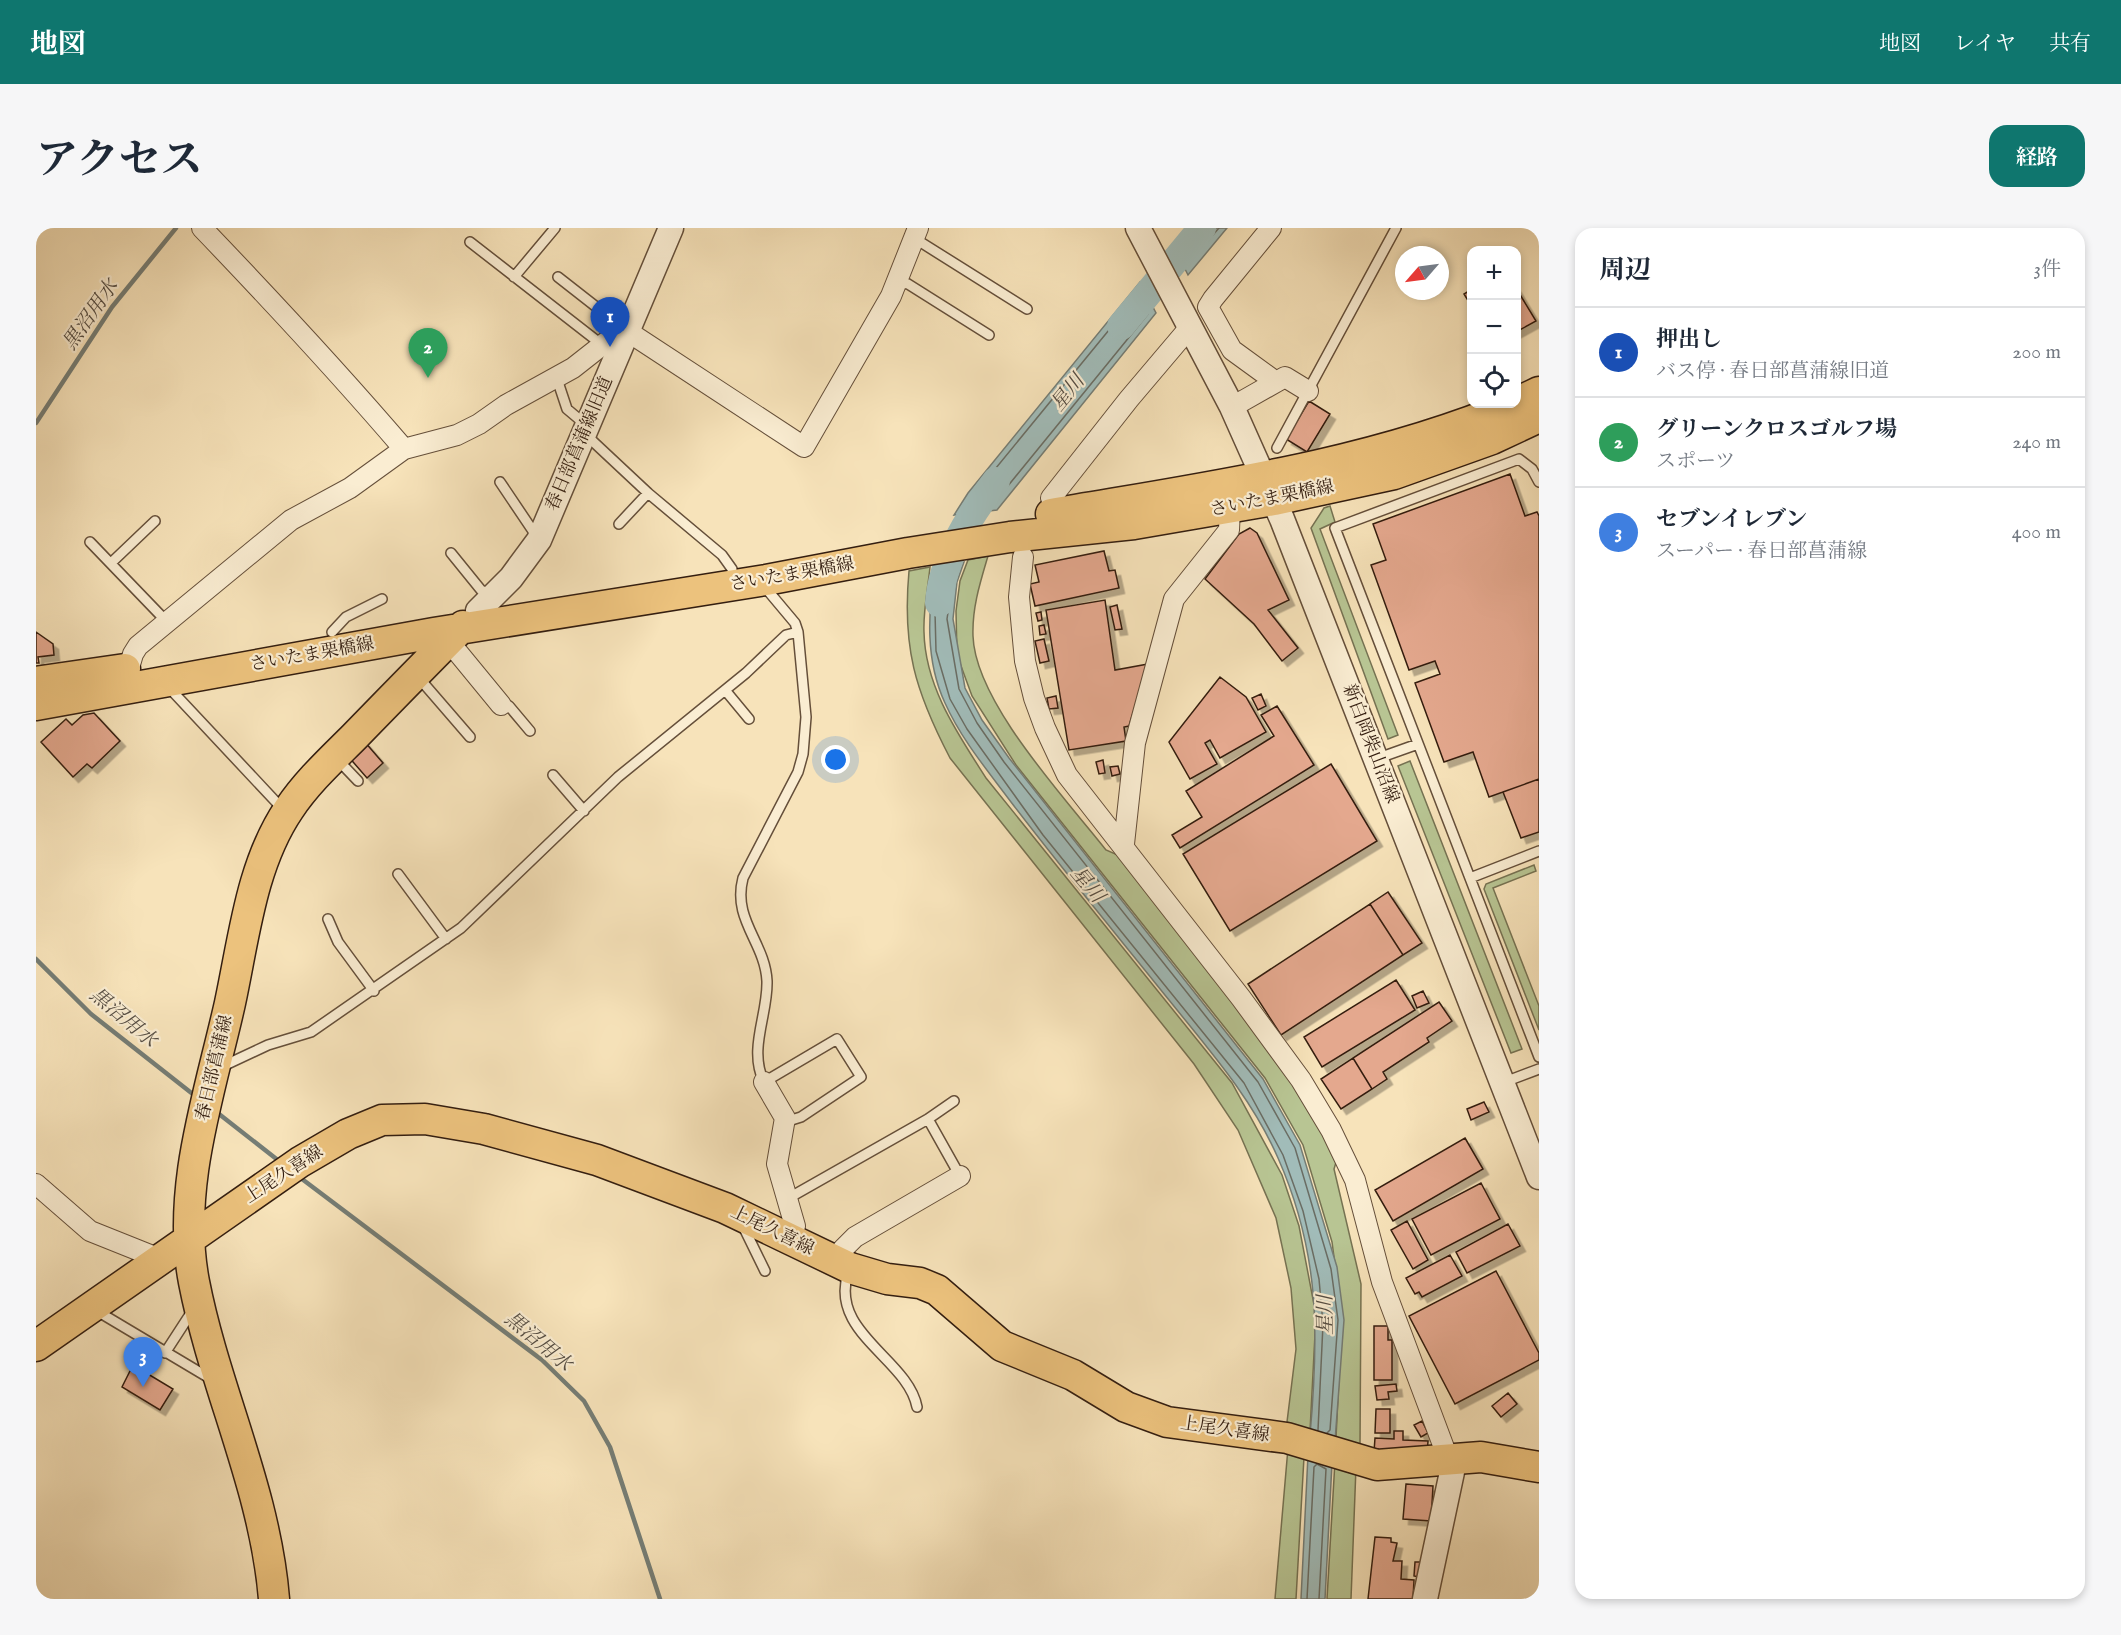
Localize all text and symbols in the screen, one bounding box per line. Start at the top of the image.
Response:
text: 地図 [30,28,86,63]
text: 地図 [1879,31,1921,58]
text: レイヤ [1954,31,2016,58]
text: 共有 [2049,31,2091,58]
button: 経路 [1989,125,2085,187]
text: アクセス [36,135,203,188]
north arrow [1395,246,1449,300]
map controls [1467,246,1521,408]
button: + [1467,246,1521,300]
text: 周辺 [1599,254,1651,287]
text: 3件 [2034,257,2061,282]
water label: 黒沼用水 [58,273,125,355]
pin: 1 [590,298,630,347]
button: − [1467,300,1521,354]
text: 押出し [1656,326,1722,354]
pin: 2 [408,328,448,378]
text: 1 [1615,340,1622,365]
text: 200 m [2012,340,2061,365]
button: locate [1467,354,1521,408]
text: バス停 · 春日部菖蒲線旧道 [1656,359,1889,384]
water label: 星川 [1046,368,1092,416]
street label: 春日部菖蒲線旧道 [541,373,619,515]
text: グリーンクロスゴルフ場 [1656,416,1897,444]
text: 2 [1614,430,1623,455]
text: 240 m [2012,430,2061,455]
text: スポーツ [1656,449,1735,474]
street label: さいたま栗橋線 [1208,476,1336,522]
text: セブンイレブン [1656,506,1807,534]
text: 3 [1615,520,1622,545]
text: 400 m [2012,520,2061,545]
text: スーパー · 春日部菖蒲線 [1656,539,1867,564]
street label: さいたま栗橋線 [728,553,856,597]
street label: さいたま栗橋線 [248,633,376,677]
street label: 新白岡柴山沼線 [1337,681,1403,807]
your location [821,745,850,774]
water label: 星川 [1065,862,1111,910]
water label: 黒沼用水 [84,983,163,1055]
street label: 春日部菖蒲線 [192,1013,238,1123]
street label: 上尾久喜線 [240,1141,328,1209]
street label: 上尾久喜線 [727,1201,817,1261]
water label: 星川 [1313,1293,1339,1335]
water label: 黒沼用水 [499,1307,578,1379]
pin: 3 [124,1338,162,1387]
street label: 上尾久喜線 [1179,1412,1271,1448]

